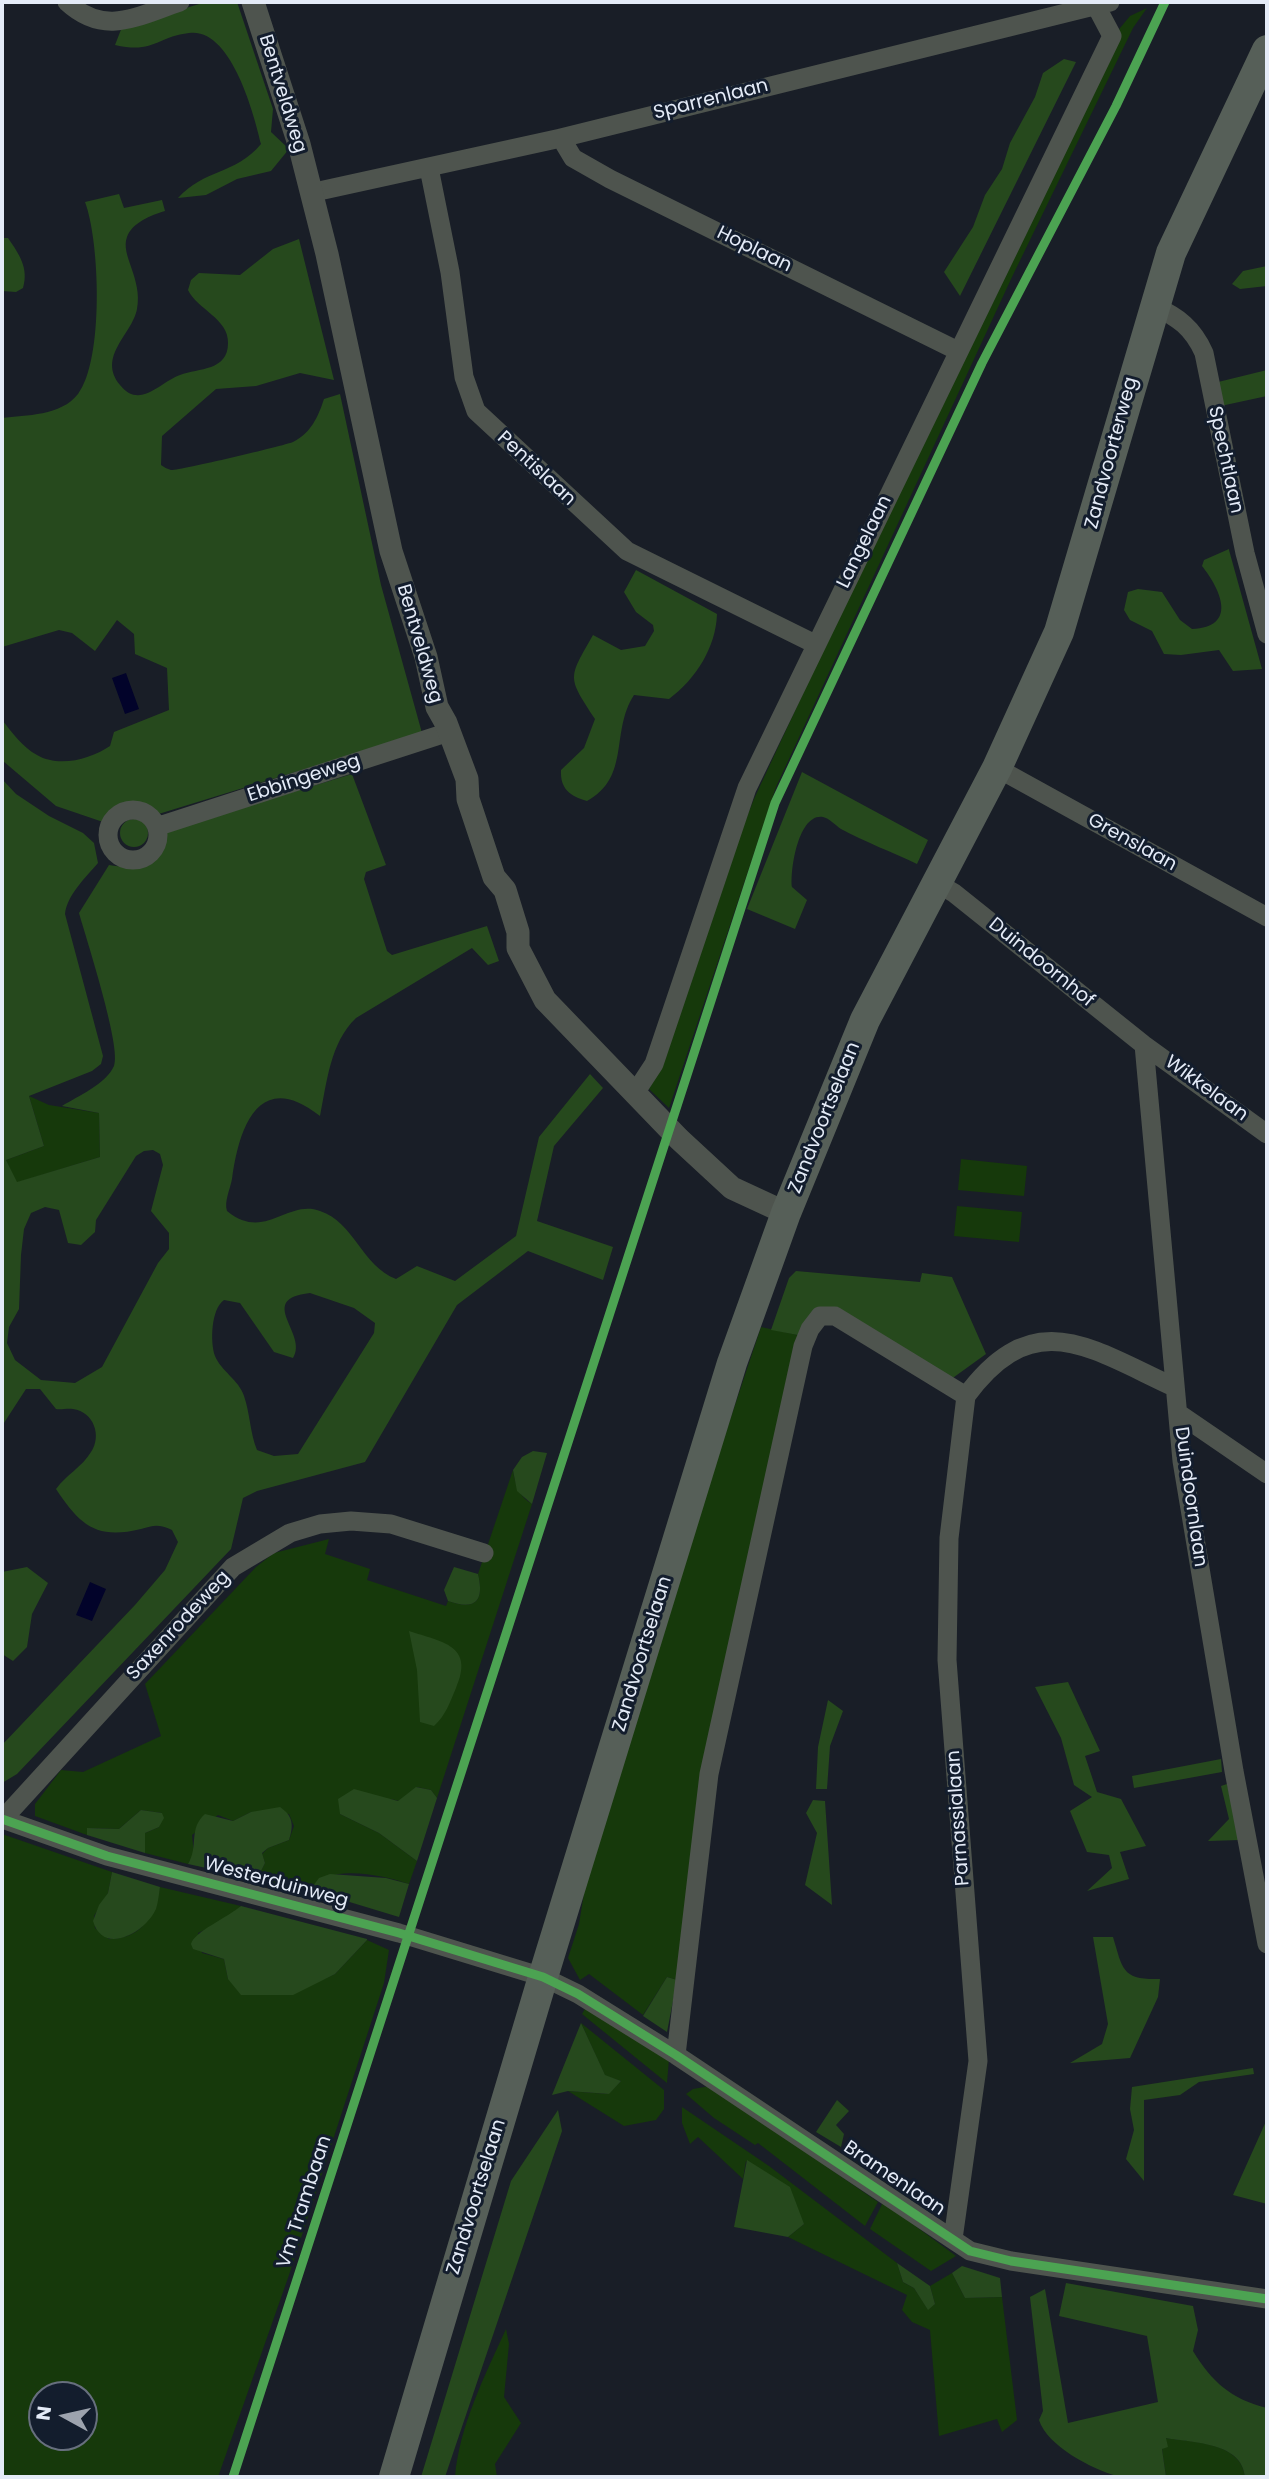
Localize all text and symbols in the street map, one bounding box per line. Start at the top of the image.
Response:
street label: Bentveldweg [253,32,311,156]
street label: Sparrenlaan [651,75,771,125]
street label: Hoplaan [713,222,795,278]
street label: Zandvoorterweg [1081,375,1143,531]
street label: Spechtlaan [1203,404,1247,516]
street label: Pentislaan [492,427,580,511]
street label: Langelaan [833,492,897,592]
street label: Bentveldweg [391,582,447,706]
street label: Ebbingeweg [245,750,363,808]
street label: Grenslaan [1084,809,1180,877]
street label: Duindoornhof [984,913,1098,1013]
street label: Zandvoortselaan [784,1039,866,1197]
street label: Wikkelaan [1160,1051,1252,1127]
street label: Duindoornlaan [1169,1425,1211,1569]
street label: Saxenrodeweg [123,1567,235,1685]
street label: Zandvoortselaan [609,1574,677,1734]
street label: Parnassialaan [943,1749,975,1887]
street label: Westerduinweg [202,1853,350,1913]
street label: Zandvoortselaan [443,2117,511,2277]
street label: Vm Trambaan [273,2133,337,2271]
street label: Bramenlaan [839,2137,949,2221]
north arrow [28,2381,98,2451]
text: N [29,2404,58,2422]

